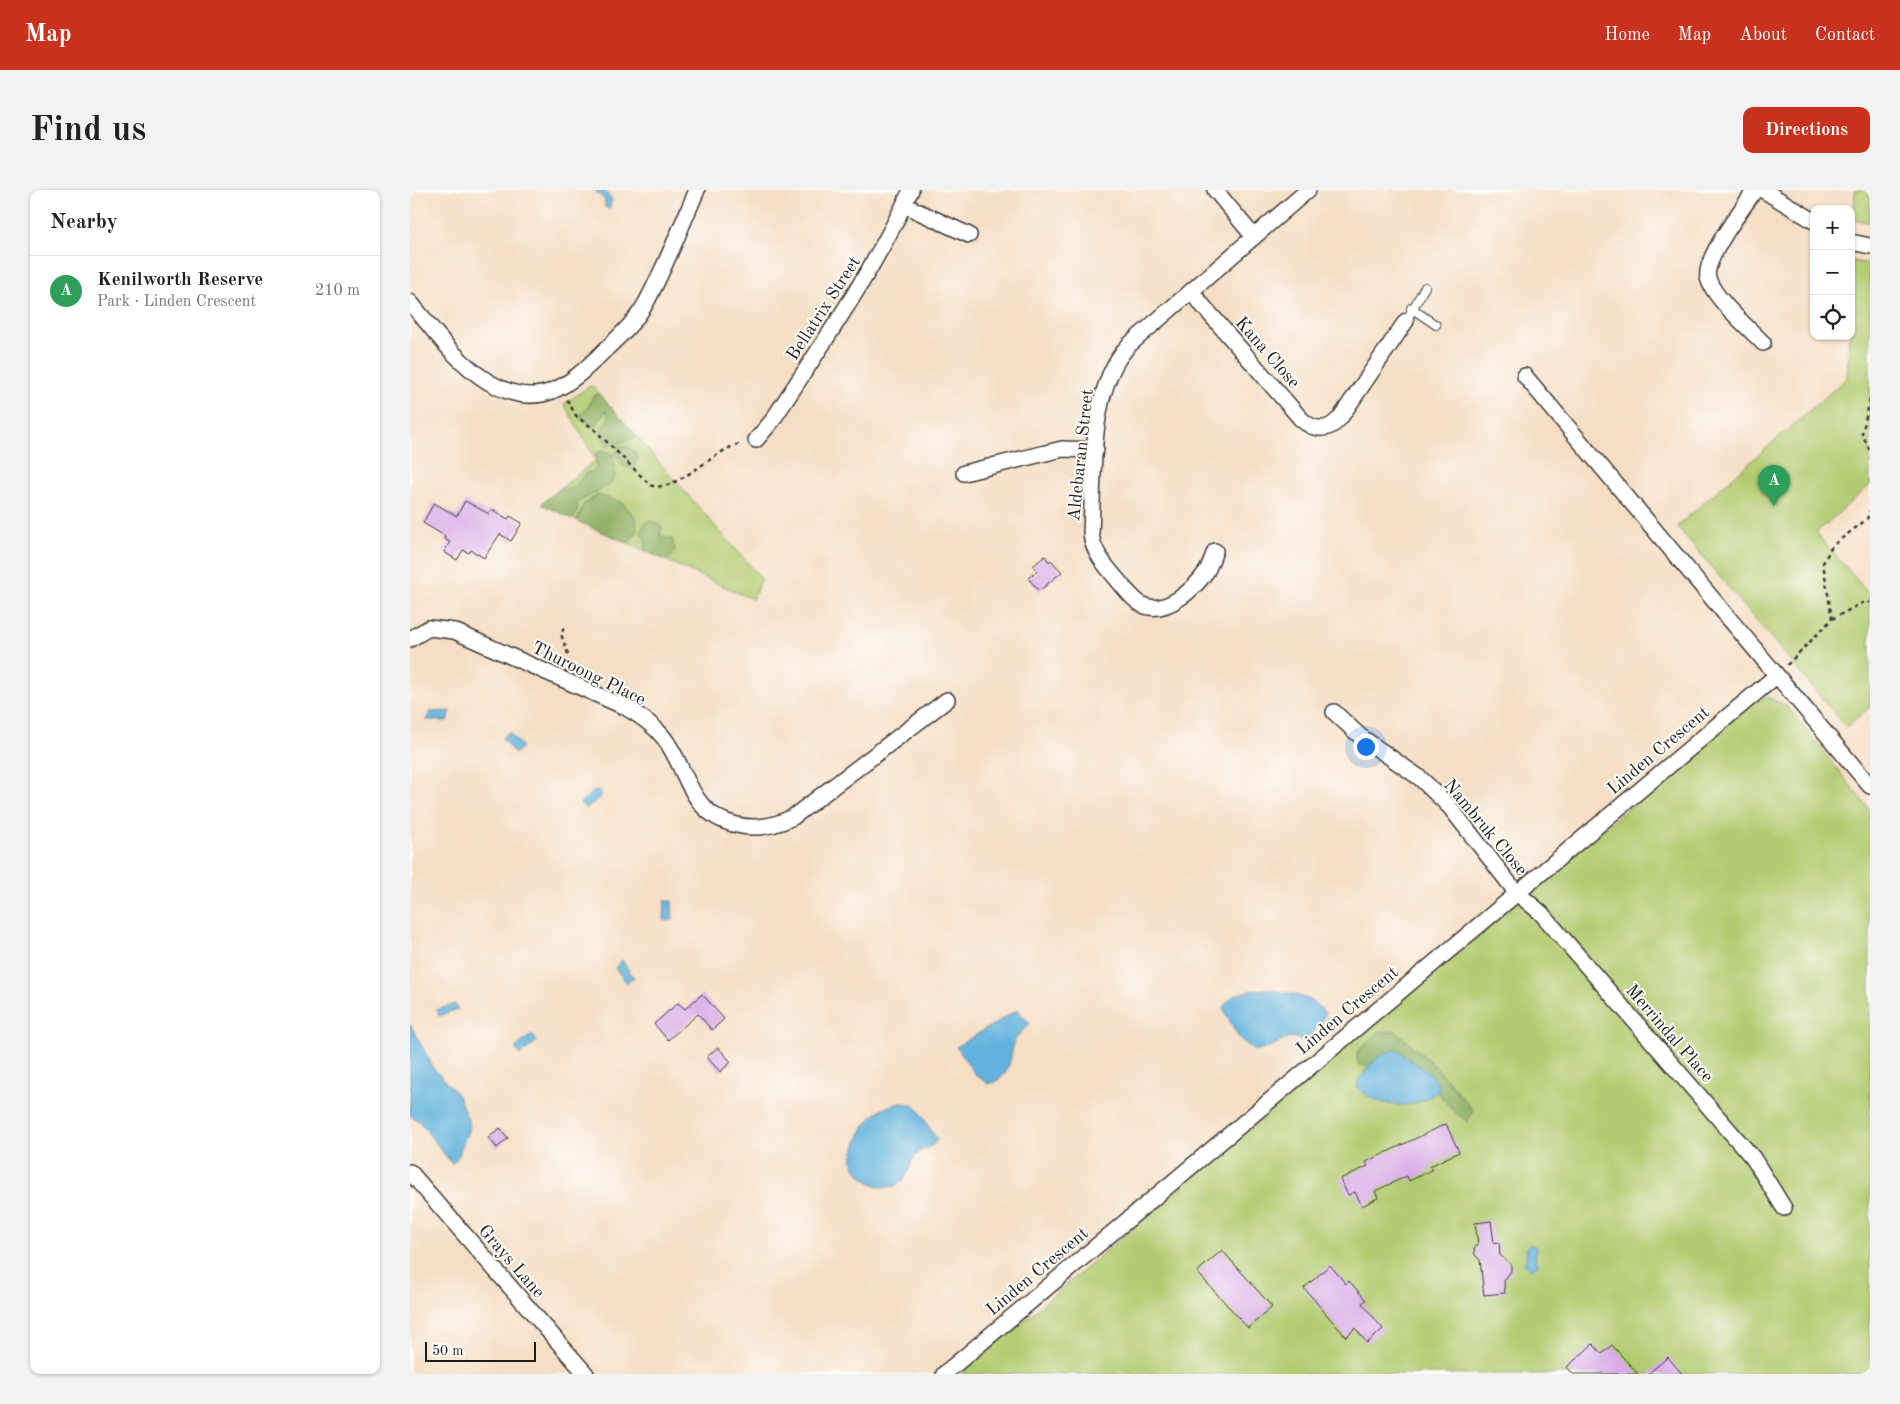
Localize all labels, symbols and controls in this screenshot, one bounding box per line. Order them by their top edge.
text: Map [25,23,72,47]
text: Home [1604,26,1650,44]
text: Map [1678,26,1711,44]
text: About [1739,26,1787,44]
text: Contact [1815,26,1875,44]
button: Directions [1743,107,1870,153]
text: Find us [30,113,146,148]
map controls [1810,205,1855,340]
button: + [1810,205,1855,250]
text: Nearby [50,212,118,233]
button: − [1810,250,1855,295]
street label: Bellatrix Street [784,253,864,364]
text: Kenilworth Reserve [97,271,263,290]
text: A [60,283,72,299]
text: 210 m [315,283,360,299]
text: Park · Linden Crescent [97,294,256,310]
button: locate [1810,295,1855,340]
street label: Kana Close [1232,314,1303,392]
street label: Aldebaran Street [1065,388,1097,522]
pin: A [1758,465,1790,506]
street label: Thuroong Place [529,639,648,709]
street label: Linden Crescent [1604,703,1713,798]
your location [1353,734,1379,760]
street label: Nambruk Close [1440,776,1531,879]
street label: Linden Crescent [1293,963,1402,1058]
street label: Merrindal Place [1622,981,1716,1086]
street label: Grays Lane [475,1222,548,1302]
street label: Linden Crescent [983,1224,1092,1319]
scale bar [425,1339,536,1362]
text: 50 m [432,1344,463,1358]

